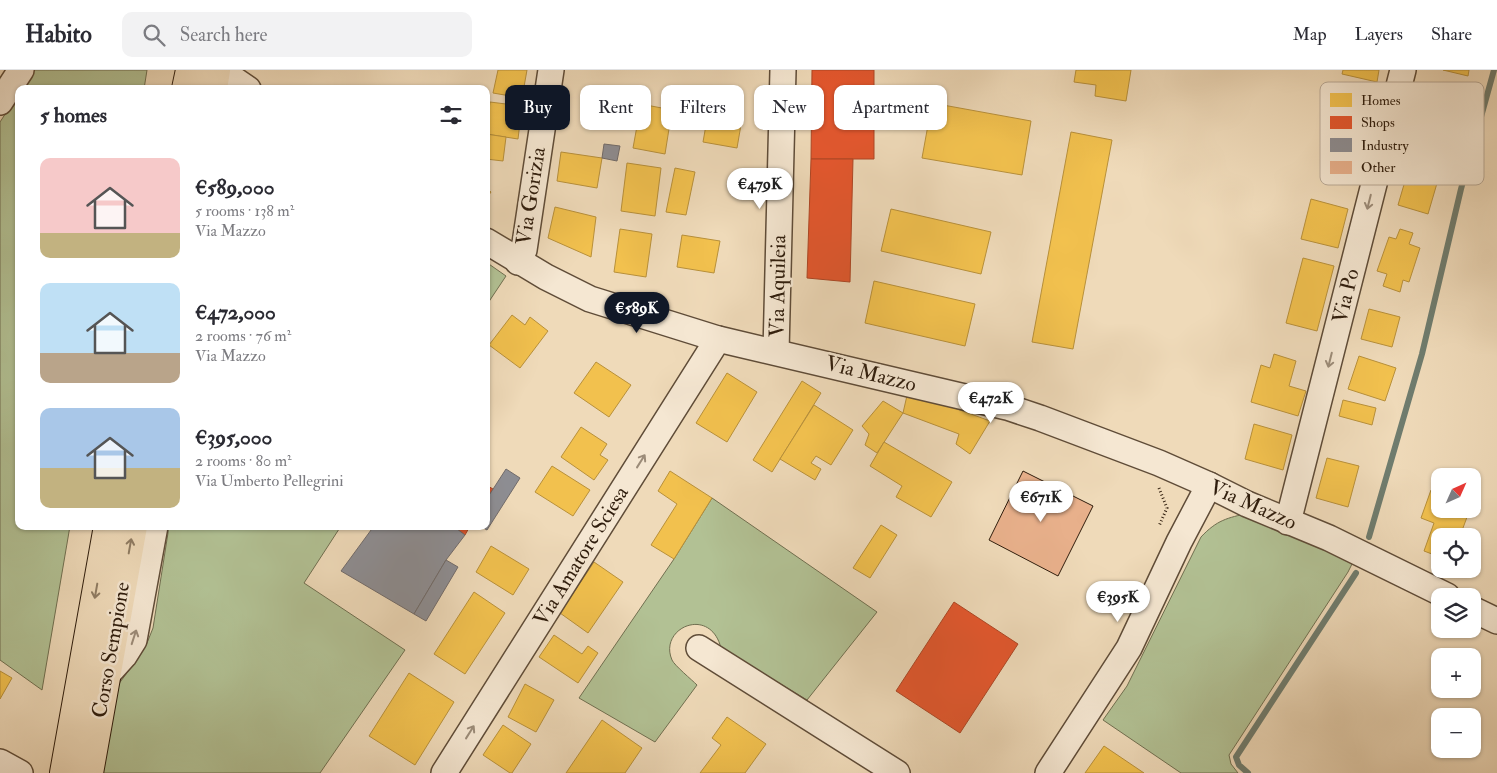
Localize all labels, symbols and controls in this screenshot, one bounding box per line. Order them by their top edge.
search box [122,12,472,57]
text: Habito [25,19,92,50]
icon: search [140,21,168,49]
text: Search here [180,23,268,47]
text: Map [1293,23,1327,46]
text: Layers [1355,23,1403,46]
text: Share [1431,23,1472,46]
legend [1320,82,1484,185]
chip: Buy [505,85,570,130]
chip: Rent [580,85,651,130]
chip: Filters [661,85,744,130]
chip: New [754,85,824,130]
chip: Apartment [834,85,947,130]
text: Homes [1361,92,1401,109]
icon: filters [437,101,465,129]
text: 5 homes [40,102,107,129]
text: Shops [1361,114,1395,132]
text: Industry [1361,137,1410,155]
street label: Via Gorizia [510,145,552,247]
text: Other [1361,159,1396,176]
pin: €479K [725,168,795,210]
text: €589,000 [195,174,274,201]
text: €479K [738,174,782,194]
icon: home [80,178,140,238]
one-way arrow [1364,194,1373,210]
text: 5 rooms · 138 m² [195,201,294,221]
text: Via Mazzo [195,221,266,241]
street label: Via Aquileia [764,234,792,337]
street label: Via Po [1326,266,1366,326]
pin: €589K [602,292,672,334]
text: €589K [615,298,659,318]
text: €472,000 [195,299,276,326]
icon: home [80,303,140,363]
text: 2 rooms · 76 m² [195,326,291,346]
text: Via Mazzo [195,346,266,366]
street label: Via Mazzo [823,350,919,398]
one-way arrow [1324,351,1334,367]
pin: €472K [956,382,1026,424]
text: €472K [969,388,1013,408]
text: €395,000 [195,424,272,451]
icon: home [80,428,140,488]
text: 2 rooms · 80 m² [195,451,292,471]
one-way arrow [636,455,646,469]
north arrow [1431,468,1481,518]
map controls [1431,468,1481,758]
text: Via Umberto Pellegrini [195,471,344,491]
street label: Via Mazzo [1205,474,1301,536]
pin: €671K [1006,480,1076,523]
street label: Via Amatore Sciesa [527,481,635,631]
text: €671K [1020,487,1062,507]
button: locate [1431,528,1481,578]
one-way arrow [125,539,135,555]
street label: Corso Sempione [86,580,136,720]
pin: €395K [1083,580,1153,623]
one-way arrow [90,583,100,599]
text: €395K [1097,587,1139,607]
button: layers [1431,588,1481,638]
one-way arrow [130,629,140,645]
button: + [1431,648,1481,698]
button: − [1431,708,1481,758]
one-way arrow [465,725,475,739]

